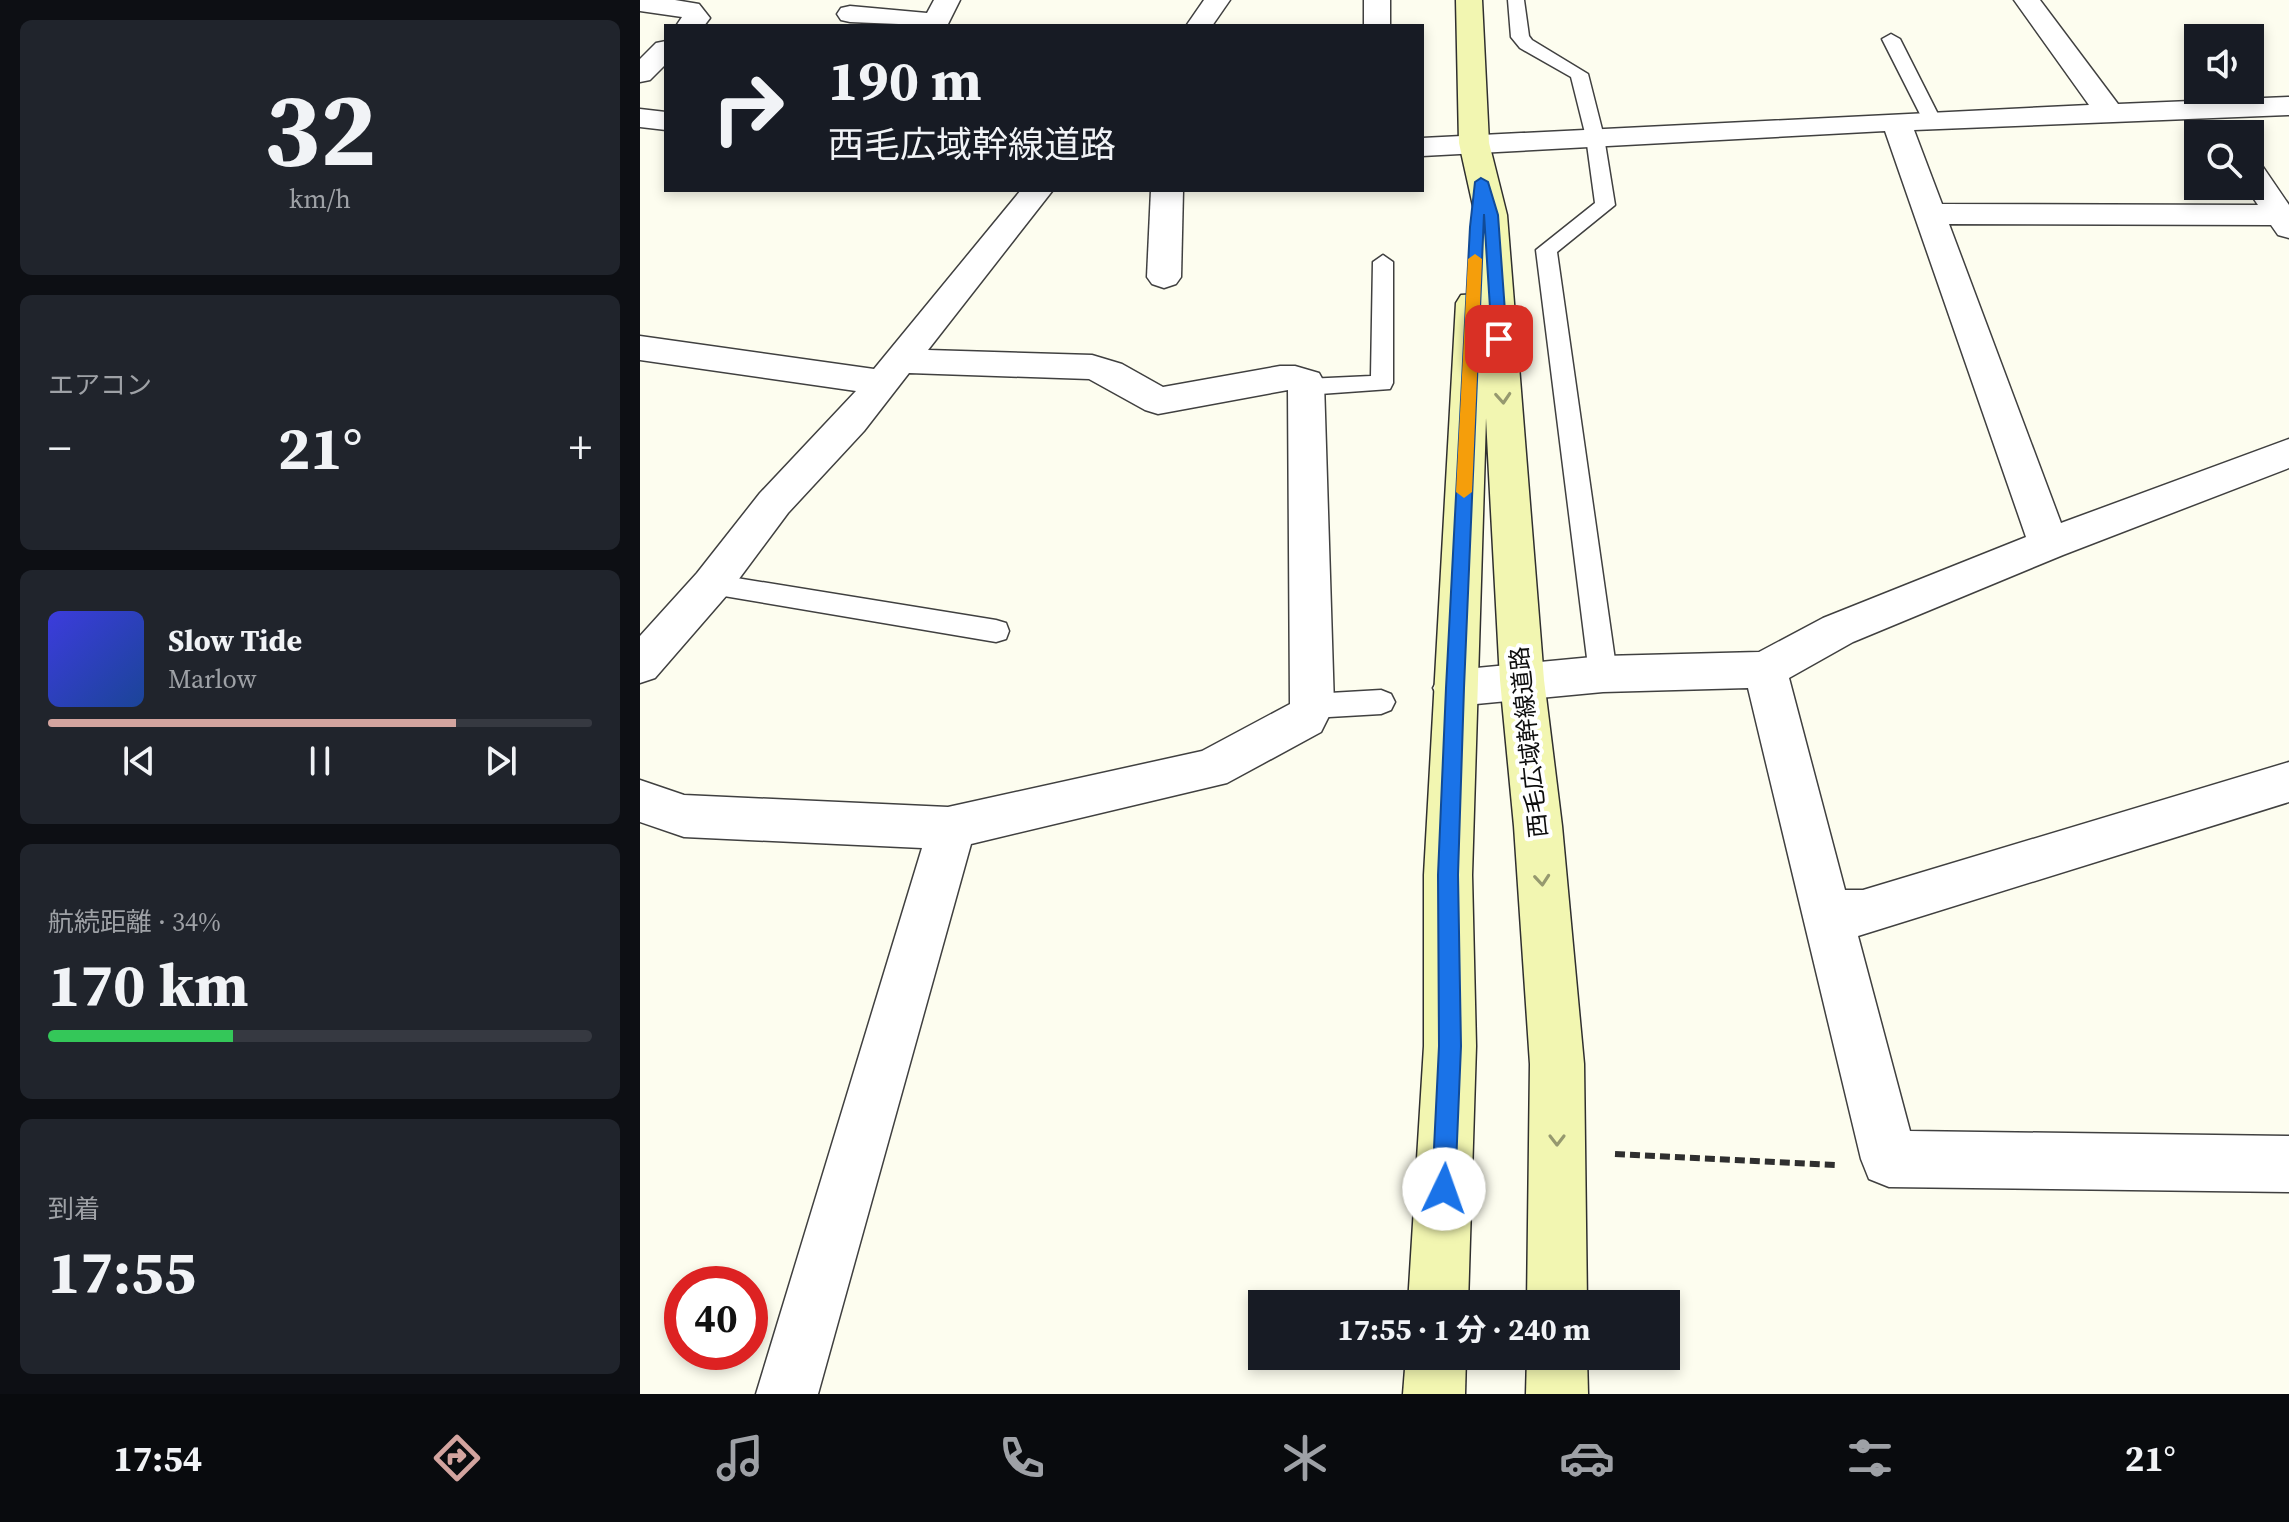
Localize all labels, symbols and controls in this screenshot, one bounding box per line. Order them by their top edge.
map controls [2184,24,2264,200]
button: sound [2184,24,2264,104]
text: 190 m [828,42,982,119]
icon: right [696,56,800,160]
text: 32 [264,57,376,200]
text: 西毛広域幹線道路 [828,120,1116,169]
button: search [2184,120,2264,200]
text: km/h [289,181,351,217]
pin [1465,305,1533,373]
icon: arrive [1477,317,1521,361]
text: エアコン [48,367,152,403]
one-way arrow [1494,392,1511,405]
text: 21° [278,407,362,489]
text: − [48,417,71,478]
text: + [569,417,592,478]
text: Slow Tide [168,620,302,661]
street label: 西毛広域幹線道路 [1502,645,1555,839]
text: Marlow [168,661,257,697]
icon: previous [117,739,161,783]
icon: pause [298,739,342,783]
icon: next [479,739,523,783]
one-way arrow [1533,874,1550,887]
text: 航続距離 · 34% [48,904,221,940]
text: 170 km [48,944,249,1026]
one-way arrow [1548,1134,1566,1147]
position arrow [1402,1147,1486,1231]
text: 到着 [48,1191,100,1227]
text: 17:55 [48,1231,196,1313]
speed limit sign: 40 [664,1266,768,1370]
text: 17:55 · 1 分 · 240 m [1338,1309,1590,1350]
icon: directions [429,1430,485,1486]
icon: music [712,1430,768,1486]
icon: phone [994,1430,1050,1486]
icon: climate [1277,1430,1333,1486]
icon: car [1559,1430,1615,1486]
icon: filters [1842,1430,1898,1486]
text: 17:54 [113,1434,202,1483]
text: 21° [2125,1434,2176,1483]

